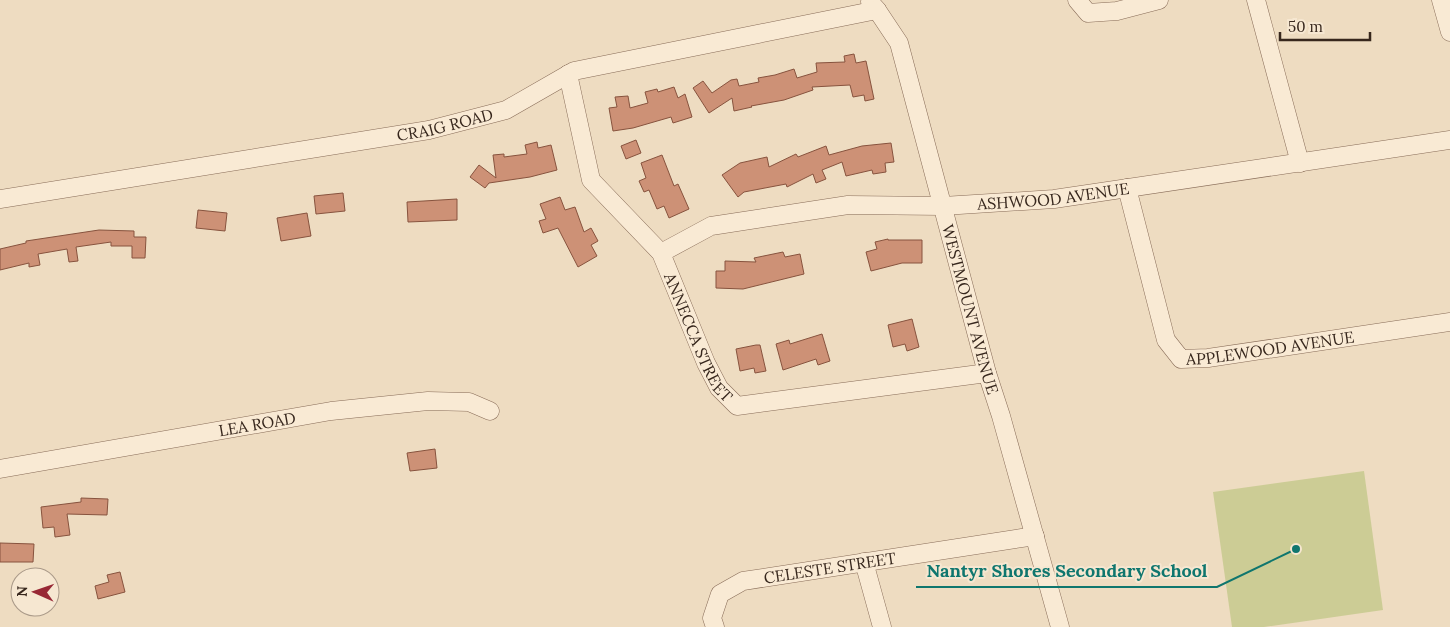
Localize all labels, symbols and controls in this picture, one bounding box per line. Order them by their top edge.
scale bar [1280,10,1370,42]
text: 50 m [1288,17,1323,36]
street label: CRAIG ROAD [395,104,495,145]
street label: ASHWOOD AVENUE [976,178,1130,214]
street label: WESTMOUNT AVENUE [938,222,1003,397]
street label: ANNECCA STREET [660,269,737,406]
street label: APPLEWOOD AVENUE [1185,326,1356,369]
street label: LEA ROAD [217,407,297,441]
street label: CELESTE STREET [762,548,897,588]
callout: Nantyr Shores Secondary School [916,554,1217,587]
text: Nantyr Shores Secondary School [927,559,1208,582]
north arrow [10,567,60,617]
text: N [13,586,31,597]

